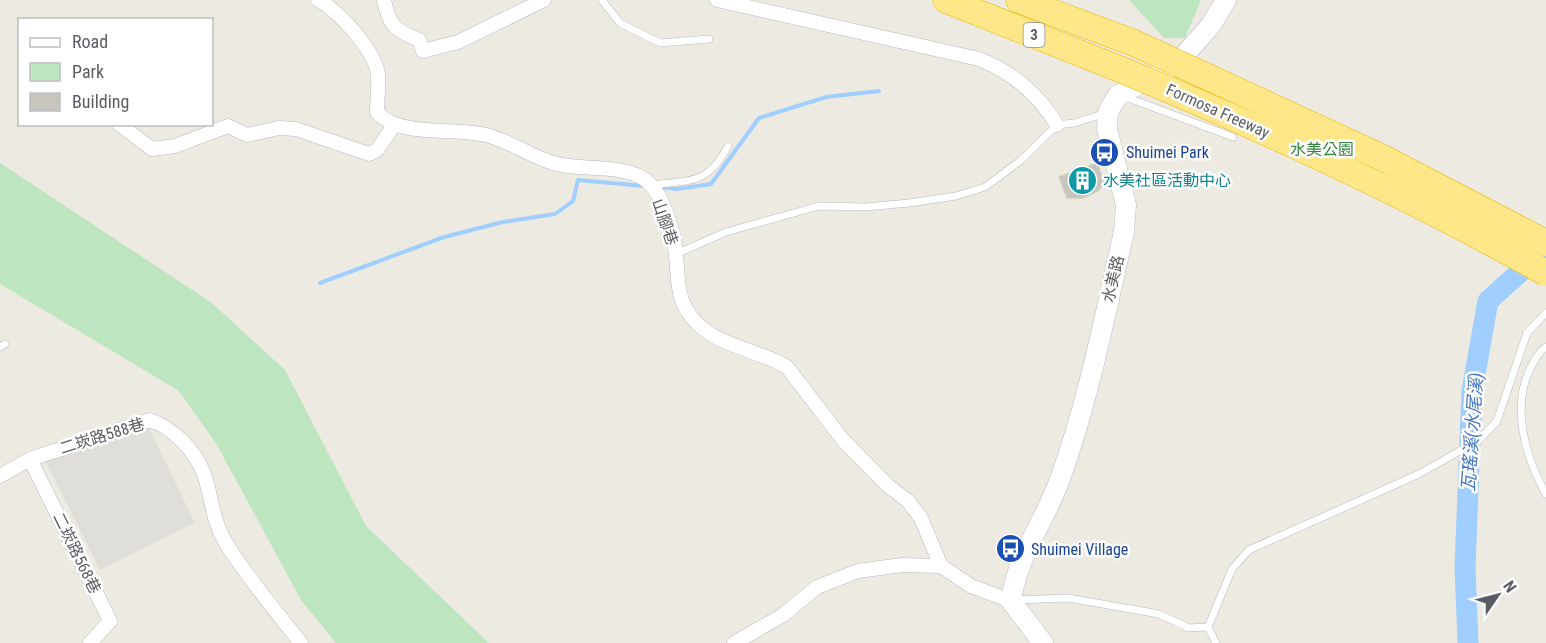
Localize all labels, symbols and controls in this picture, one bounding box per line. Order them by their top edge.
legend [18,18,213,126]
road number: 3 [1024,23,1044,47]
text: Road [72,31,108,52]
text: Park [72,61,104,82]
street label: Formosa Freeway [1163,80,1273,142]
text: Building [72,91,129,112]
bus stop icon: Shuimei Park [1089,136,1121,168]
park label: 水美公園 [1290,140,1354,159]
place label: Shuimei Park [1126,143,1210,162]
building icon: 水美社區活動中心 [1066,164,1098,196]
place label: 水美社區活動中心 [1103,171,1231,190]
street label: 山腳巷 [648,196,682,248]
street label: 水美路 [1098,253,1128,305]
water label: 瓦瑤溪(水尾溪) [1457,372,1488,492]
street label: 二崁路588巷 [57,414,147,458]
street label: 二崁路568巷 [49,509,105,597]
bus stop icon: Shuimei Village [994,533,1026,565]
place label: Shuimei Village [1031,540,1128,559]
north arrow [1468,565,1528,625]
text: N [1499,577,1520,596]

